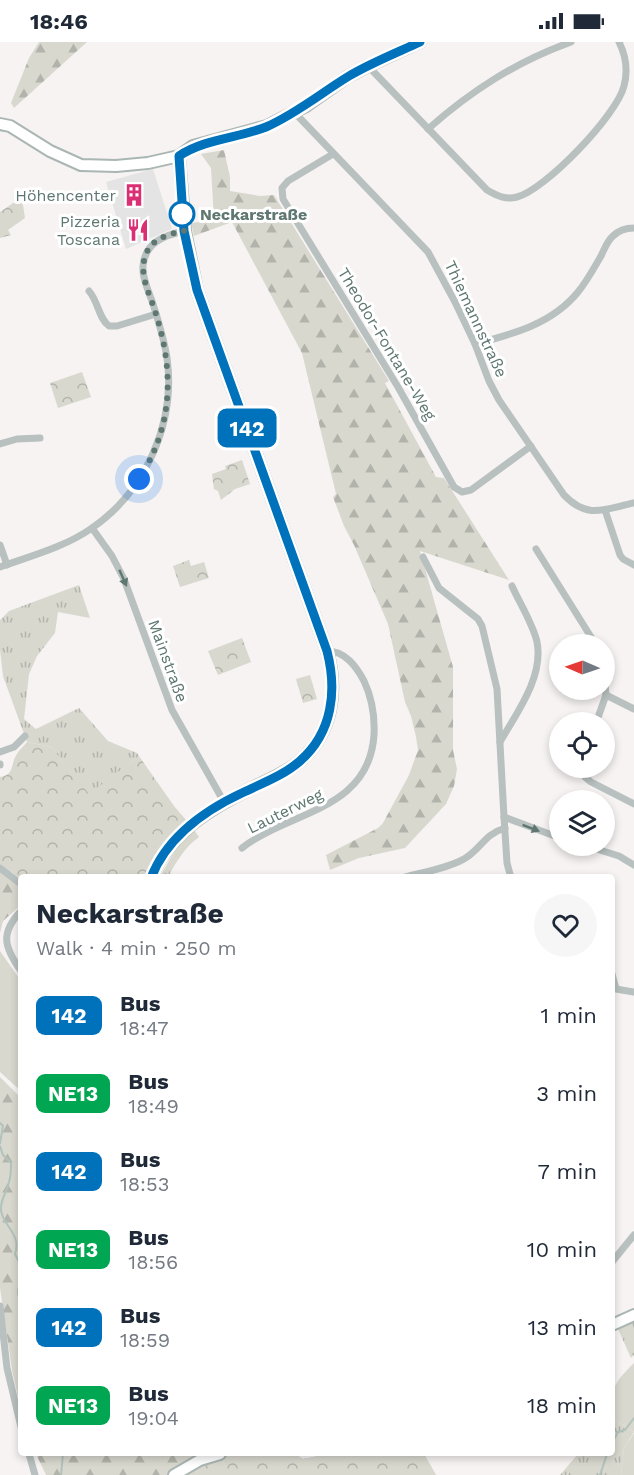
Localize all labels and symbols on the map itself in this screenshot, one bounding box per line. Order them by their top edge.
building icon: Höhencenter [121,182,147,208]
place label: Höhencenter [15,186,116,205]
marker: Neckarstraße [169,201,195,227]
place label: Neckarstraße [200,205,307,224]
place label: Pizzeria Toscana [57,212,120,249]
restaurant icon: Pizzeria Toscana [125,217,151,243]
street label: Thiemannstraße [441,258,511,380]
street label: Theodor-Fontane-Weg [334,264,440,424]
line badge: 142 [212,408,282,448]
your location [124,464,154,494]
one-way arrow [118,569,128,587]
street label: Mainstraße [144,617,192,705]
north arrow [549,634,615,700]
street label: Lauterweg [244,784,326,837]
one-way arrow [523,823,541,833]

